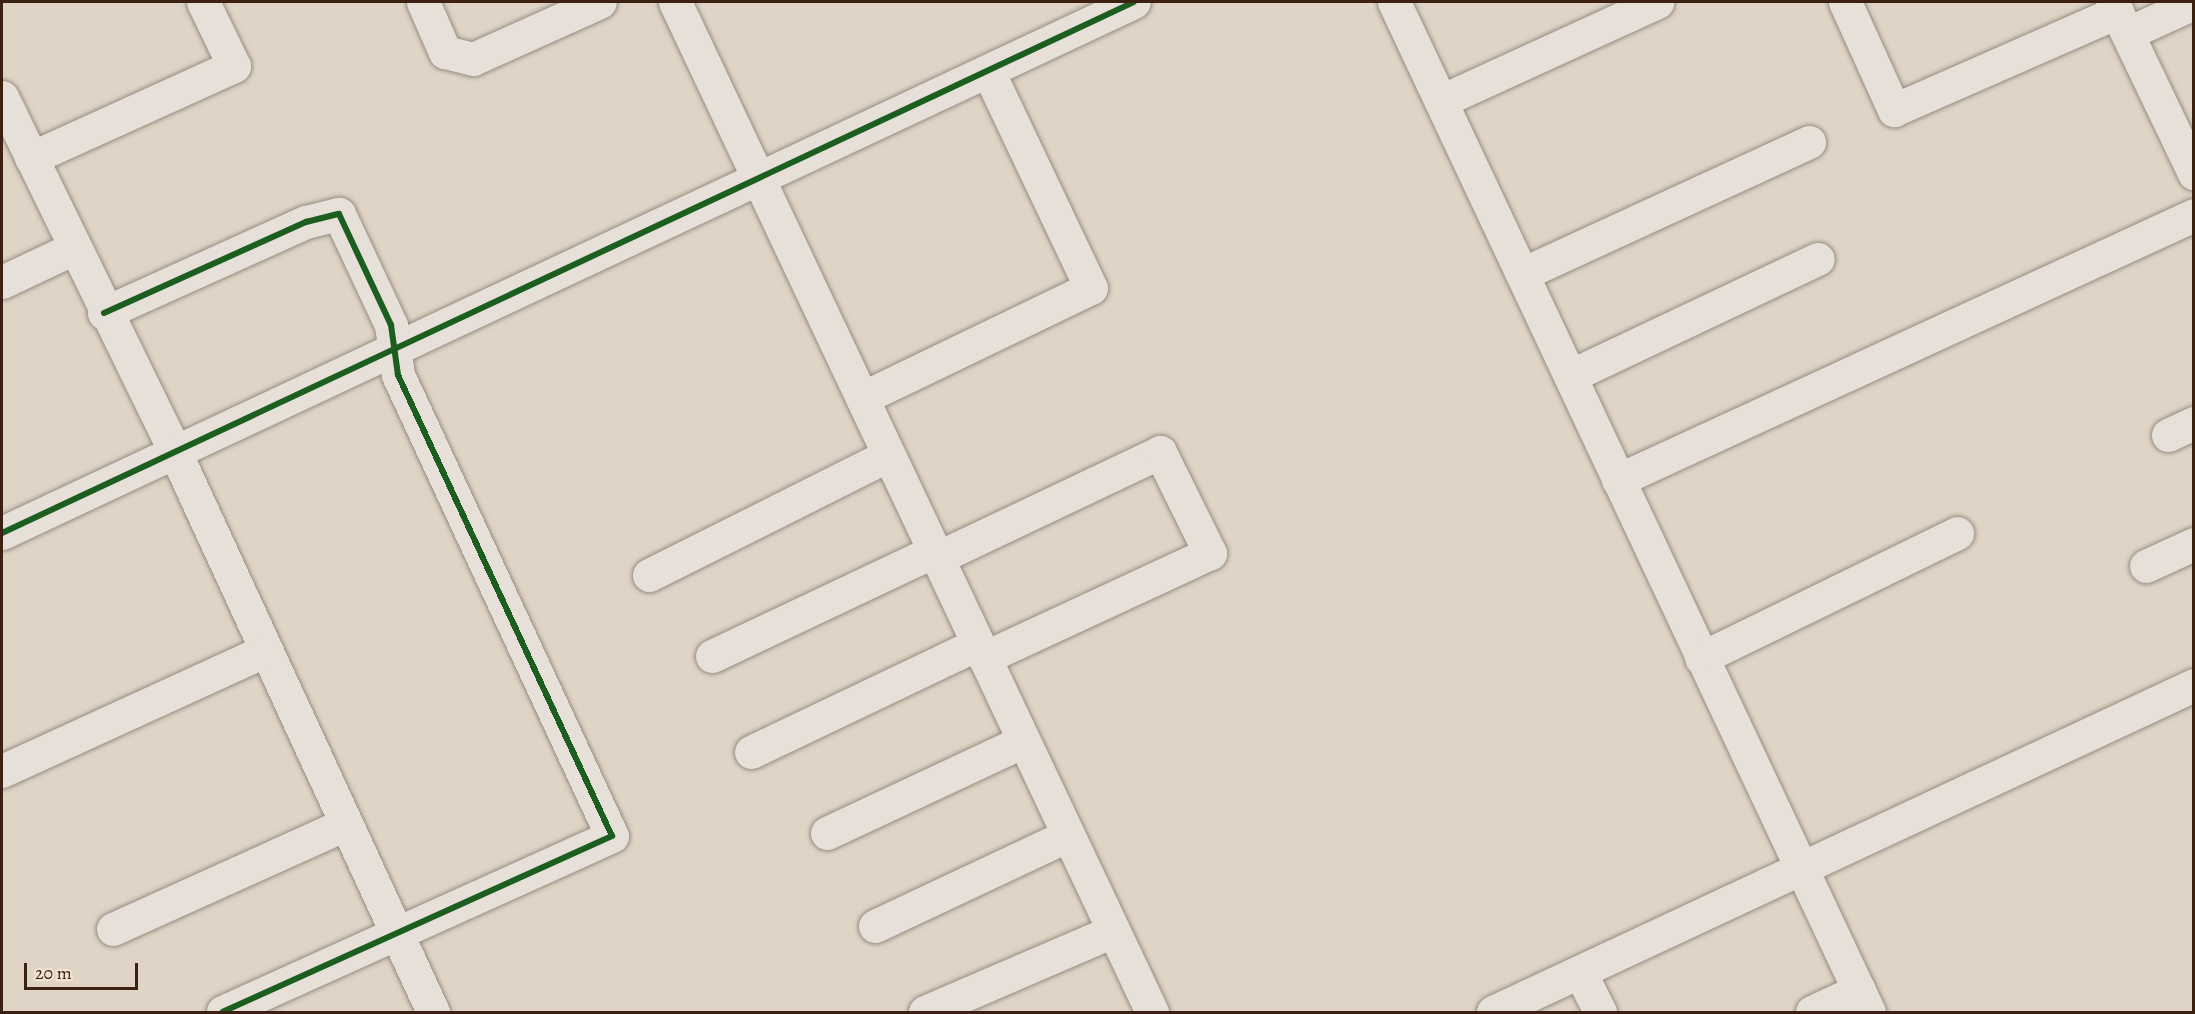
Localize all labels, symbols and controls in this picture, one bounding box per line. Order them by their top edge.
scale bar [27,951,141,989]
text: 20 m [35,961,72,985]

